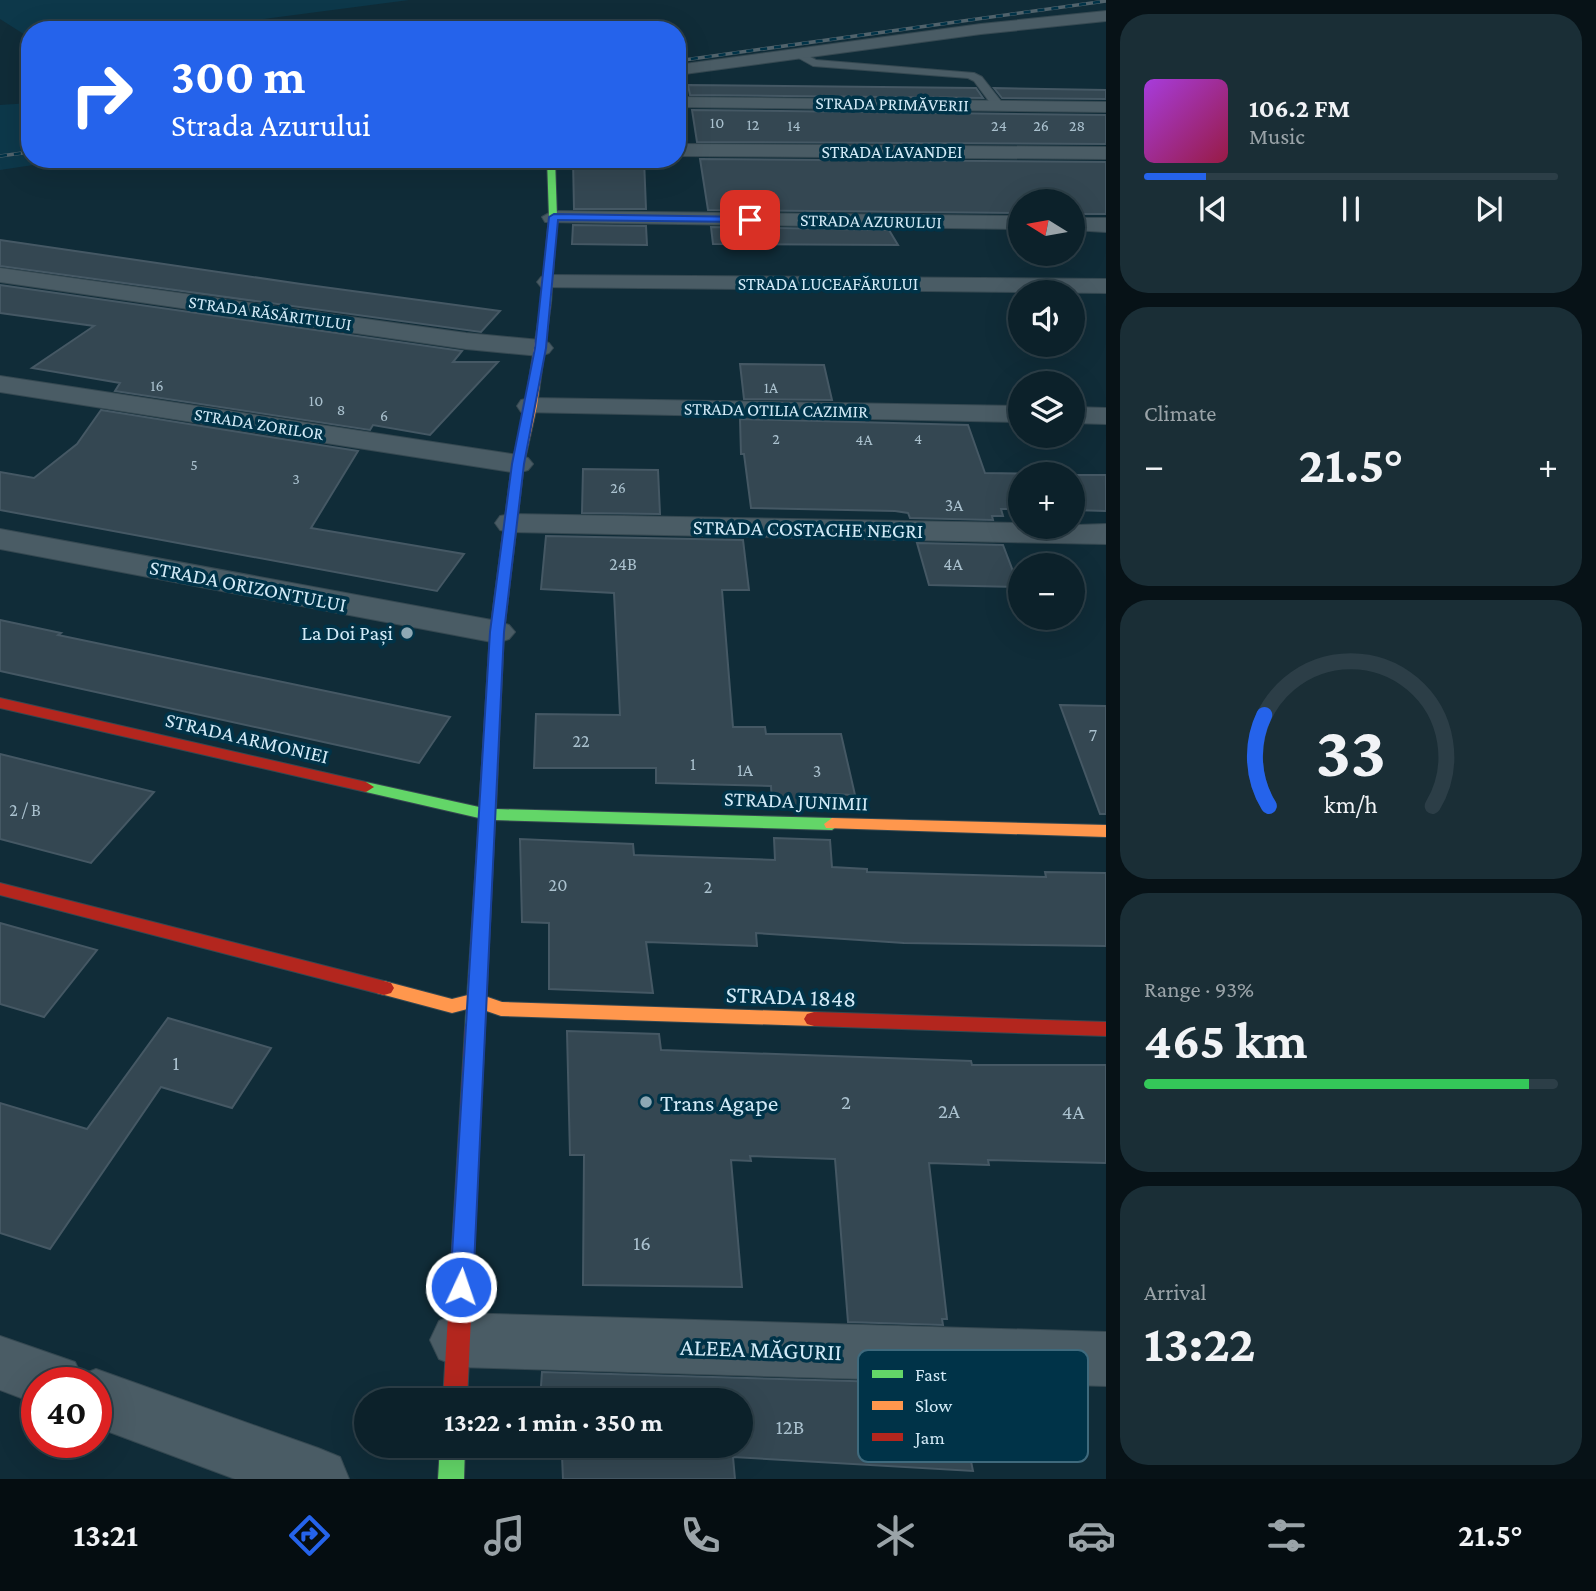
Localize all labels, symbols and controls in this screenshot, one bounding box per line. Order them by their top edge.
icon: right [56,49,147,140]
text: 300 m [171,49,305,104]
street label: STRADA PRIMĂVERII [815,93,969,115]
text: 106.2 FM [1249,94,1350,123]
text: Strada Azurului [171,107,371,143]
house number: 10 [710,114,724,131]
house number: 12 [747,116,760,133]
house number: 14 [787,117,801,134]
house number: 24 [991,117,1007,134]
house number: 26 [1033,117,1049,134]
house number: 28 [1069,117,1085,134]
text: Music [1249,123,1305,149]
street label: STRADA LAVANDEI [821,142,963,162]
north arrow [1008,189,1085,266]
map controls [1008,189,1085,630]
pin [720,190,780,250]
icon: previous [1194,190,1232,228]
icon: pause [1332,190,1370,228]
icon: next [1470,190,1508,228]
icon: arrive [731,201,769,239]
street label: STRADA AZURULUI [800,210,942,232]
street label: STRADA LUCEAFǍRULUI [738,274,918,294]
button: sound [1008,280,1085,357]
street label: STRADA RĂSĂRITULUI [187,292,353,334]
button: layers [1008,371,1085,448]
house number: 16 [150,377,164,394]
house number: 1A [764,379,779,396]
house number: 10 [309,392,323,409]
street label: STRADA OTILIA CAZIMIR [684,398,869,422]
text: Climate [1144,400,1216,426]
house number: 8 [337,401,345,418]
street label: STRADA ZORILOR [193,404,326,444]
house number: 6 [380,407,388,424]
house number: 2 [772,430,780,447]
house number: 4 [914,430,922,447]
house number: 4A [855,431,874,448]
text: 21.5° [1299,435,1404,493]
text: − [1144,444,1164,486]
text: + [1538,444,1558,486]
house number: 5 [190,456,198,473]
button: + [1008,462,1085,539]
house number: 3 [292,470,300,487]
house number: 26 [610,479,626,496]
house number: 3A [945,495,964,515]
street label: STRADA COSTACHE NEGRI [693,515,923,543]
button: − [1008,553,1085,630]
house number: 24B [609,554,637,574]
house number: 4A [943,554,963,574]
street label: STRADA ORIZONTULUI [148,555,348,617]
place label: La Doi Pași [301,621,394,646]
marker: La Doi Pași [399,625,415,641]
street label: STRADA ARMONIEI [163,708,331,768]
text: 33 [1316,711,1386,792]
house number: 7 [1089,725,1097,745]
house number: 22 [572,731,590,751]
house number: 1 [690,754,696,774]
house number: 1A [737,760,754,780]
house number: 3 [813,761,821,781]
street label: STRADA JUNIMII [724,786,868,816]
text: km/h [1324,790,1378,817]
house number: 2 / B [9,800,41,820]
house number: 20 [549,875,567,895]
house number: 2 [704,877,712,897]
text: Range · 93% [1144,976,1254,1002]
street label: STRADA 1848 [725,980,857,1012]
text: 465 km [1144,1011,1307,1069]
house number: 1 [173,1051,180,1075]
place label: Trans Agape [660,1089,778,1116]
house number: 2 [841,1090,851,1114]
marker: Trans Agape [638,1094,654,1110]
house number: 2A [938,1099,960,1123]
house number: 4A [1062,1100,1084,1124]
house number: 16 [633,1231,651,1255]
position arrow [424,1250,498,1324]
text: Arrival [1144,1279,1207,1305]
text: 13:22 [1144,1314,1256,1372]
street label: ALEEA MĂGURII [680,1333,842,1365]
legend [858,1350,1088,1462]
text: Fast [915,1364,947,1385]
speed limit sign: 40 [21,1367,112,1458]
text: Slow [915,1395,952,1416]
text: 13:22 · 1 min · 350 m [444,1408,663,1437]
house number: 12B [776,1415,804,1439]
text: Jam [913,1427,945,1448]
icon: directions [285,1511,334,1560]
icon: music [480,1511,529,1560]
icon: phone [676,1511,725,1560]
icon: climate [871,1511,920,1560]
icon: car [1067,1511,1116,1560]
icon: filters [1262,1511,1311,1560]
text: 13:21 [73,1517,138,1553]
text: 21.5° [1458,1517,1523,1553]

